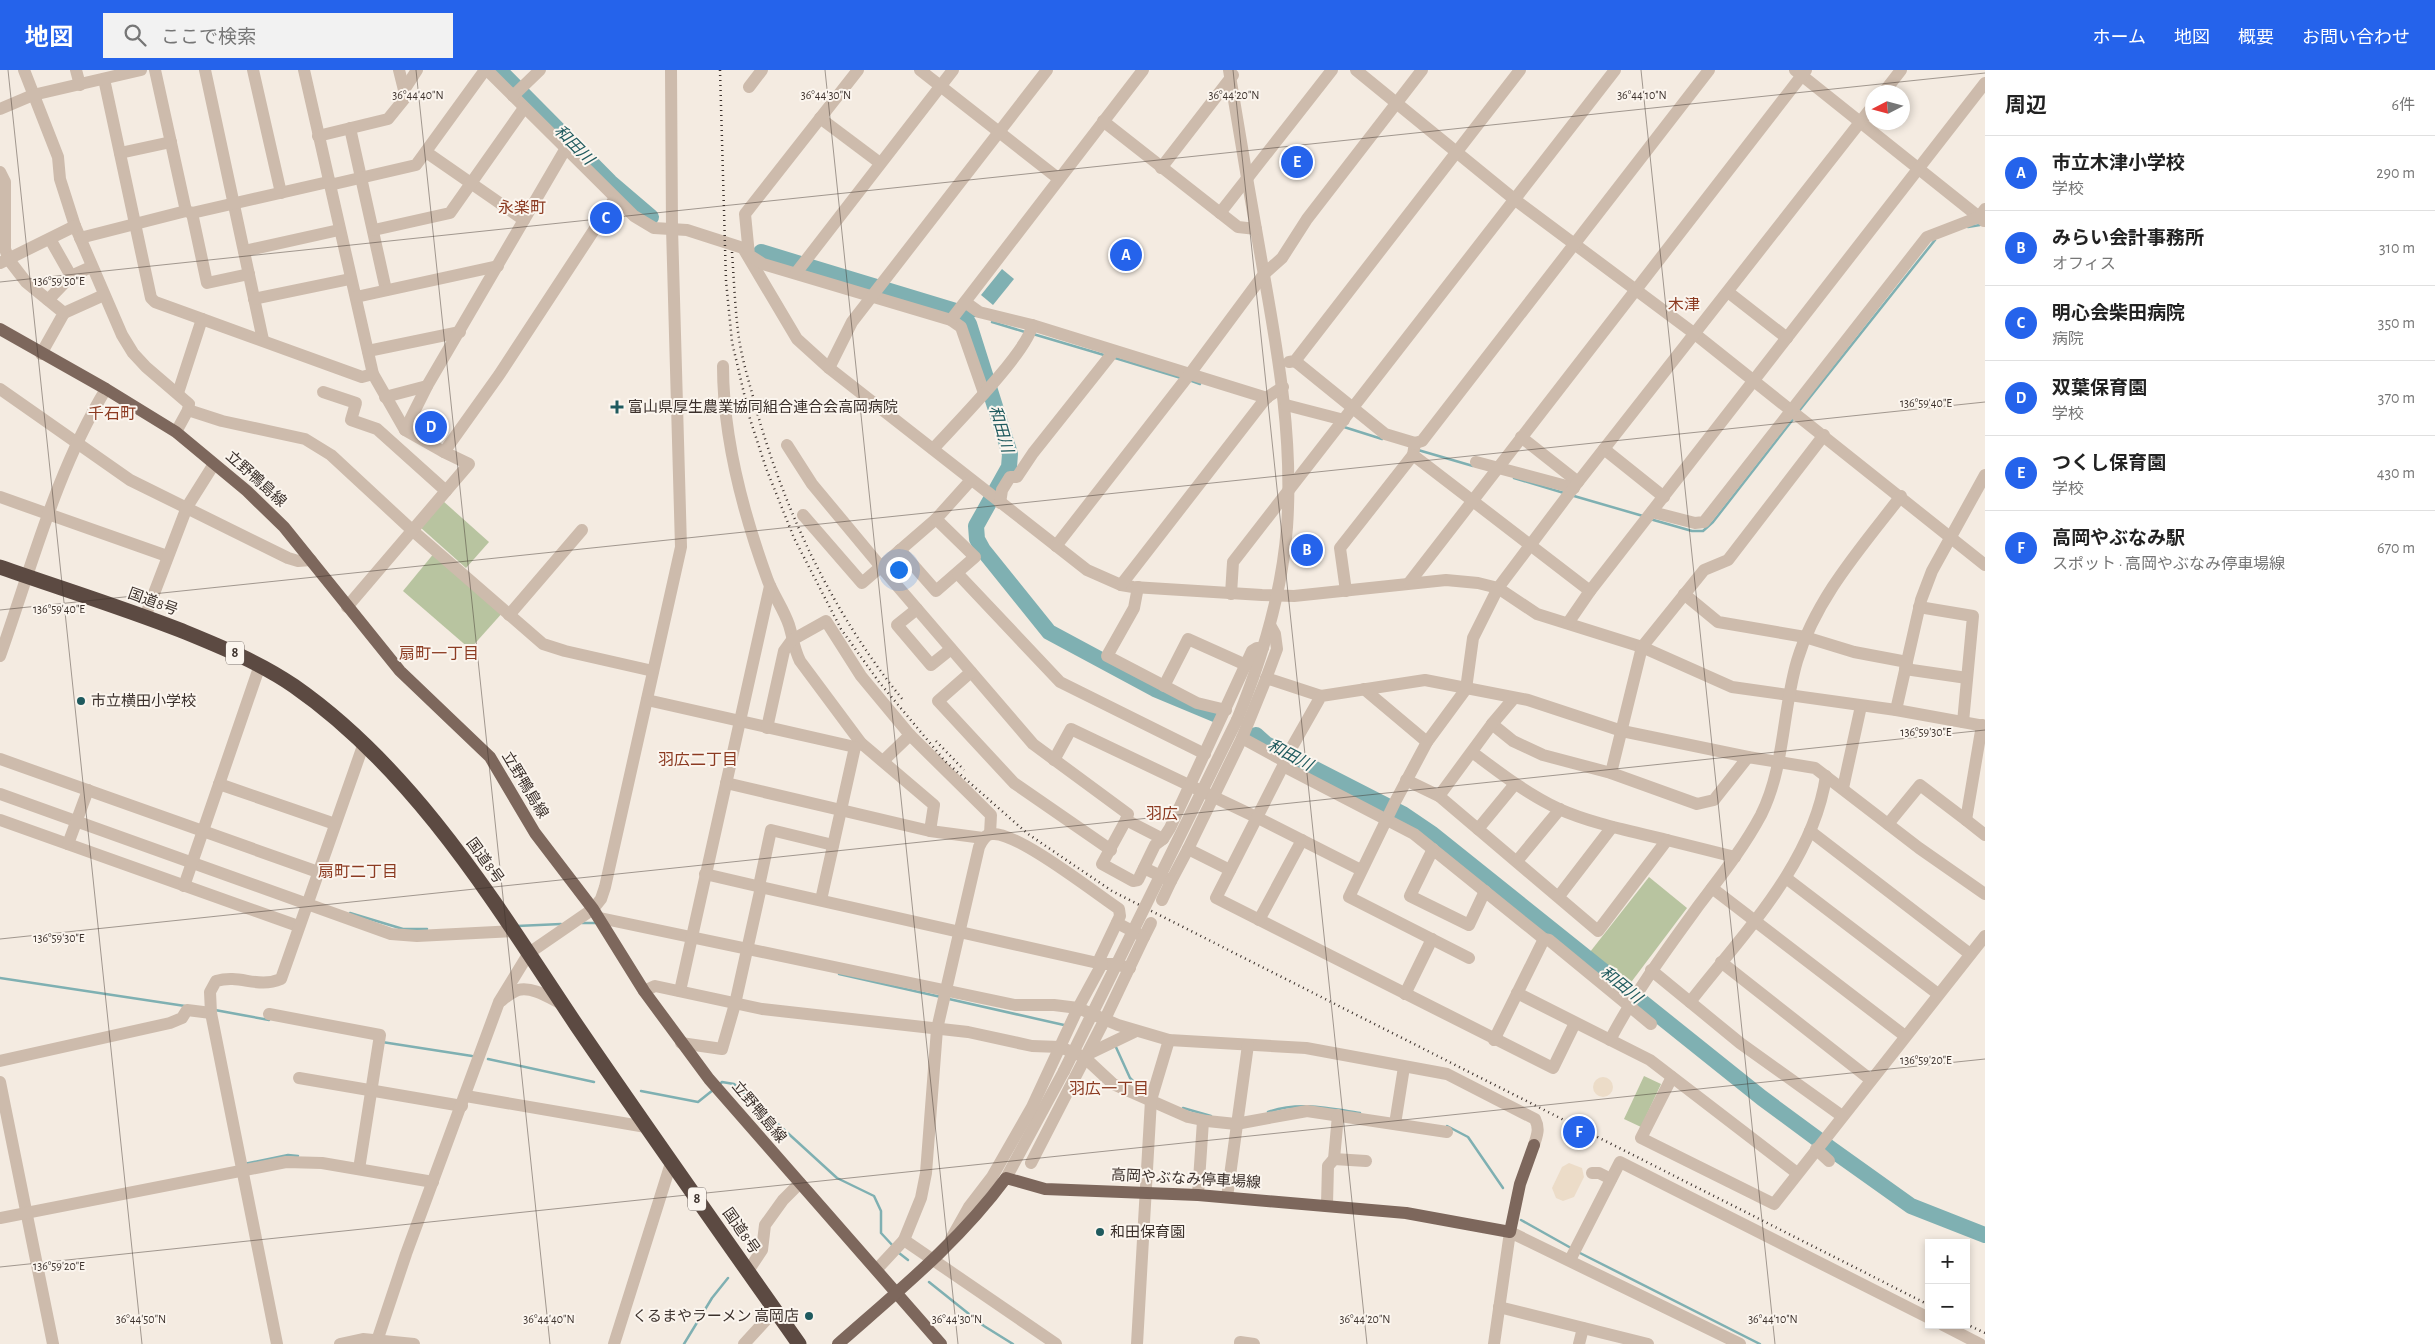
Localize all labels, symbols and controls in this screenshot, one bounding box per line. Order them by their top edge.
search box [103,13,453,58]
icon: search [121,21,149,49]
text: 地図 [25,26,73,50]
text: ここで検索 [161,28,256,47]
text: ホーム [2093,29,2146,47]
text: 地図 [2174,29,2210,47]
text: 概要 [2238,29,2274,47]
text: お問い合わせ [2302,29,2410,47]
north arrow [1865,85,1910,130]
text: 36°44'40"N [392,89,444,101]
text: 36°44'30"N [801,89,851,101]
text: 36°44'20"N [1209,89,1260,101]
text: 36°44'10"N [1617,89,1667,101]
text: 周辺 [2005,95,2047,116]
text: 6件 [2391,97,2415,113]
water label: 和田川 [551,122,599,169]
pin: E [1281,143,1313,181]
text: 市立木津小学校 [2052,154,2185,173]
text: A [2016,165,2026,181]
text: 290 m [2376,165,2415,181]
text: 学校 [2052,181,2084,197]
district label: 永楽町 [498,199,546,216]
pin: C [590,199,622,237]
text: みらい会計事務所 [2052,229,2204,248]
pin: A [1110,236,1142,274]
text: B [2016,240,2026,256]
text: 310 m [2379,240,2415,256]
text: オフィス [2052,256,2116,272]
text: 136°59'50"E [33,275,85,287]
district label: 木津 [1668,297,1700,313]
text: 明心会柴田病院 [2052,304,2185,323]
text: C [2017,315,2025,331]
text: 350 m [2378,315,2415,331]
text: 病院 [2052,331,2084,347]
text: 双葉保育園 [2052,379,2147,398]
text: D [2016,390,2026,406]
text: 370 m [2378,390,2415,406]
text: 136°59'40"E [1900,397,1952,409]
place label: 富山県厚生農業協同組合連合会高岡病院 [628,398,898,415]
marker: 富山県厚生農業協同組合連合会高岡病院 [610,400,624,414]
water label: 和田川 [987,403,1017,456]
district label: 千石町 [88,405,136,422]
text: 学校 [2052,406,2084,422]
pin: D [415,408,447,446]
street label: 立野鴨島線 [223,448,290,510]
text: つくし保育園 [2052,454,2166,473]
text: E [2017,465,2025,481]
text: 430 m [2377,465,2415,481]
text: 学校 [2052,481,2084,497]
text: 高岡やぶなみ駅 [2052,529,2185,548]
pin: B [1291,531,1323,569]
text: F [2017,540,2025,556]
text: 670 m [2377,540,2415,556]
text: スポット · 高岡やぶなみ停車場線 [2052,556,2285,572]
your location [886,557,912,583]
street label: 国道8号 [126,585,180,618]
text: 136°59'40"E [33,603,85,615]
road number: 8 [226,642,244,664]
district label: 扇町一丁目 [399,646,479,662]
place label: 市立横田小学校 [91,693,196,709]
marker: 市立横田小学校 [75,695,87,707]
text: 136°59'30"E [1900,726,1952,738]
water label: 和田川 [1265,736,1317,774]
street label: 立野鴨島線 [499,748,552,821]
district label: 羽広二丁目 [658,752,738,768]
district label: 羽広 [1146,806,1178,822]
street label: 国道8号 [464,835,507,886]
district label: 扇町二丁目 [318,864,398,880]
text: 136°59'30"E [33,932,85,944]
water label: 和田川 [1597,963,1647,1008]
text: 136°59'20"E [1900,1054,1952,1066]
street label: 立野鴨島線 [729,1078,790,1146]
district label: 羽広一丁目 [1069,1081,1149,1097]
pin: F [1563,1113,1595,1151]
street label: 高岡やぶなみ停車場線 [1111,1167,1261,1190]
road number: 8 [688,1188,706,1210]
street label: 国道8号 [720,1205,763,1257]
place label: 和田保育園 [1110,1224,1185,1240]
marker: 和田保育園 [1094,1226,1106,1238]
map controls [1925,1239,1970,1329]
button: + [1925,1239,1970,1284]
text: 136°59'20"E [33,1260,85,1272]
button: − [1925,1284,1970,1329]
place label: くるまやラーメン 高岡店 [632,1308,799,1324]
marker: くるまやラーメン 高岡店 [803,1310,815,1322]
text: 36°44'50"N [116,1313,166,1325]
text: 36°44'40"N [523,1313,575,1325]
text: 36°44'30"N [932,1313,982,1325]
text: 36°44'20"N [1340,1313,1391,1325]
text: 36°44'10"N [1748,1313,1798,1325]

